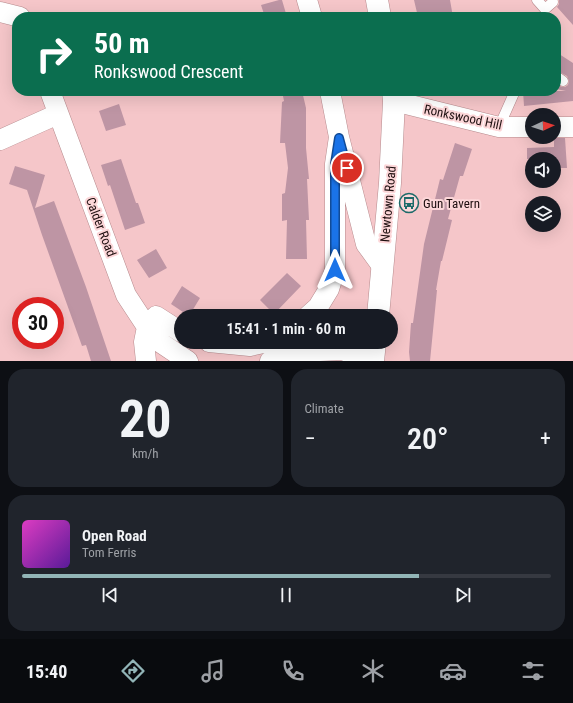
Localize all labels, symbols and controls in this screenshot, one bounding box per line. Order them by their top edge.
text: 50 m [94,27,150,60]
icon: right [28,28,80,80]
text: Ronkswood Crescent [94,61,243,82]
street label: Ronkswood Hill [423,101,503,133]
north arrow [525,108,561,144]
map controls [525,108,561,232]
pin [330,151,364,185]
button: sound [525,152,561,188]
icon: arrive [336,157,358,179]
street label: Newtown Road [377,165,399,243]
bus stop icon: Gun Tavern [398,192,420,214]
street label: Calder Road [83,195,119,259]
place label: Gun Tavern [423,196,480,211]
button: layers [525,196,561,232]
position arrow [314,249,356,291]
speed limit sign: 30 [12,297,64,349]
text: 15:41 · 1 min · 60 m [226,320,346,338]
text: 20 [119,389,172,450]
text: Climate [305,401,344,416]
text: 20° [407,421,449,456]
text: − [305,426,316,451]
text: + [540,426,551,451]
text: km/h [132,446,159,461]
text: Open Road [82,527,147,545]
text: Tom Ferris [82,545,136,560]
icon: previous [99,584,121,606]
icon: pause [275,584,297,606]
icon: next [452,584,474,606]
icon: directions [119,657,147,685]
icon: music [199,657,227,685]
icon: phone [279,657,307,685]
icon: climate [359,657,387,685]
icon: car [439,657,467,685]
icon: filters [519,657,547,685]
text: 15:40 [26,661,67,682]

